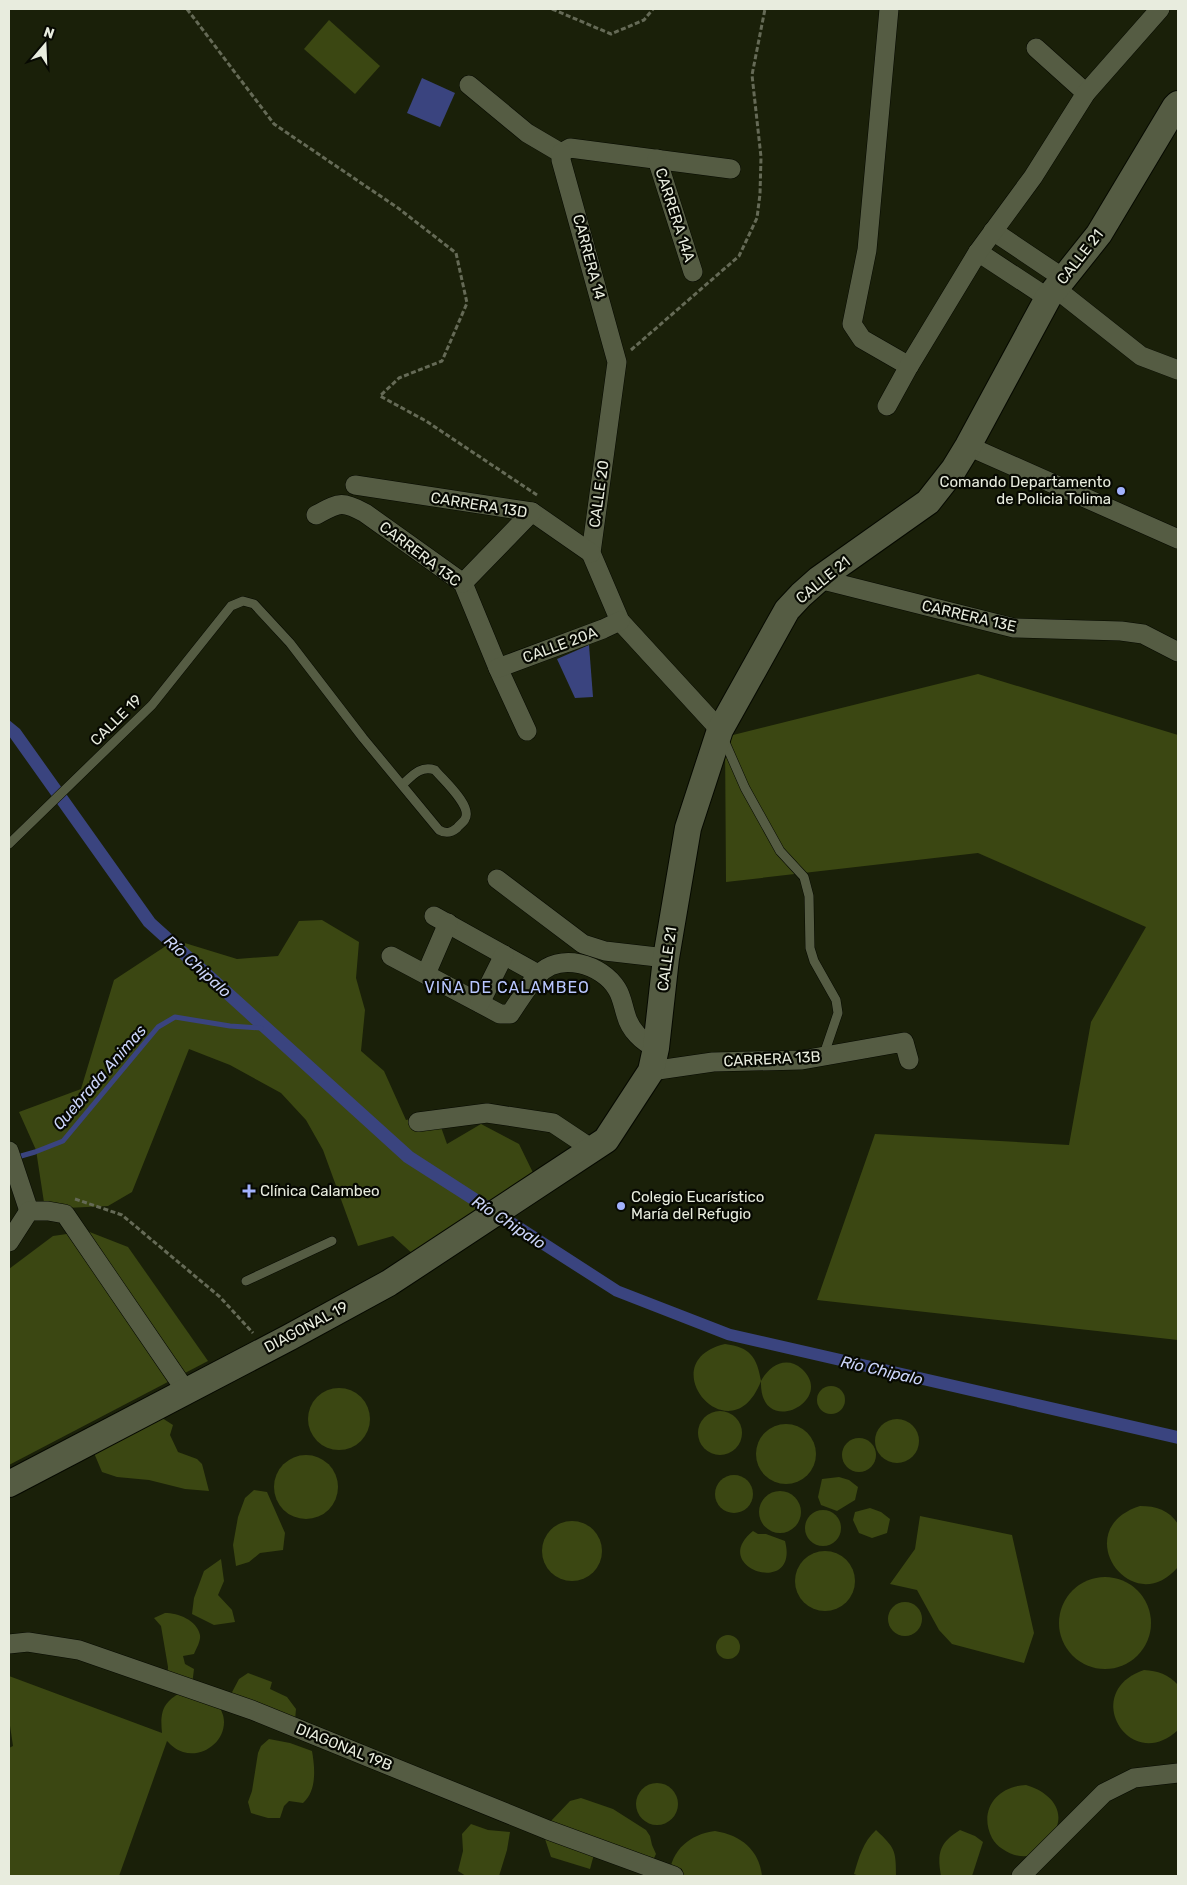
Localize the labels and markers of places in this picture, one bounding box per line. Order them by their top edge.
place label: Comando Departamento de Policia Tolima [939,473,1111,508]
marker: Comando Departamento de Policia Tolima [1115,485,1127,497]
place label: Clínica Calambeo [260,1182,380,1200]
marker: Clínica Calambeo [242,1184,256,1198]
place label: Colegio Eucarístico María del Refugio [631,1188,764,1223]
marker: Colegio Eucarístico María del Refugio [615,1200,627,1212]

